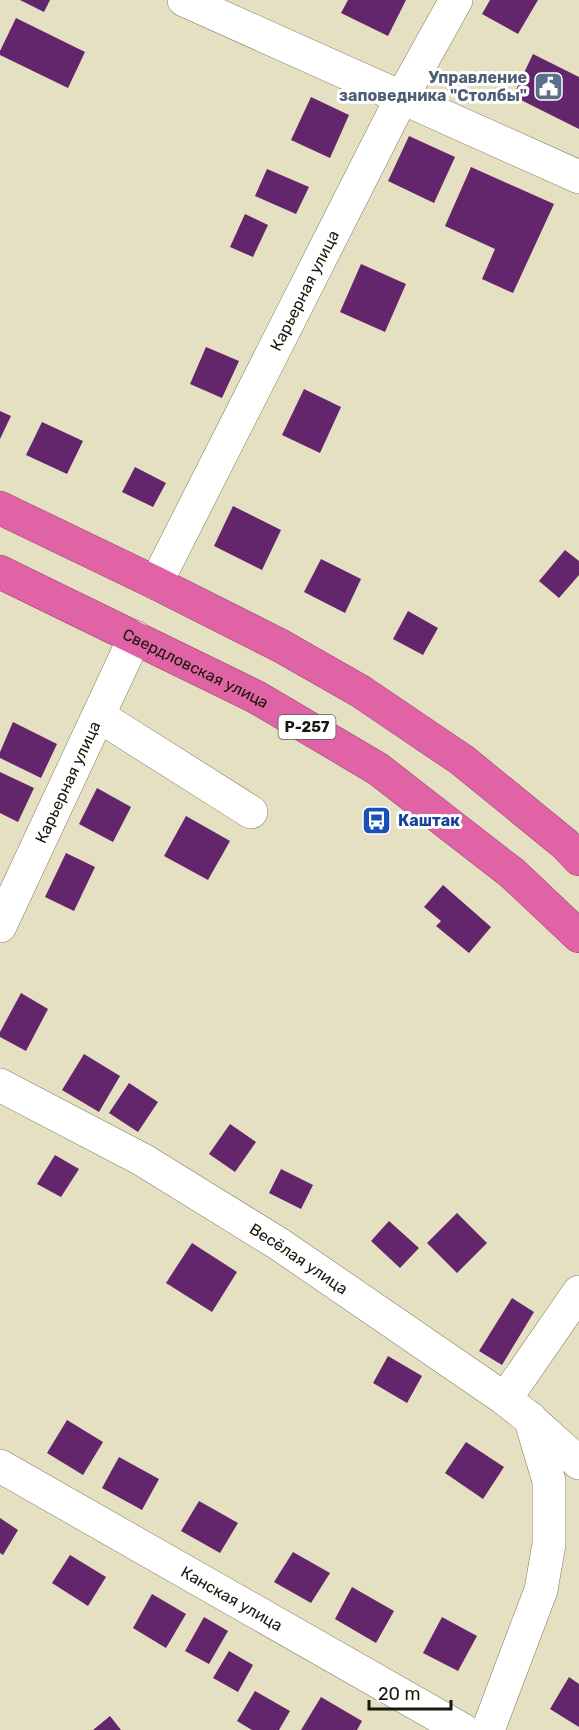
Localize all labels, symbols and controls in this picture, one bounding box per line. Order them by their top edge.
place label: Управление заповедника "Столбы" [339,68,527,105]
public building icon: Управление заповедника "Столбы" [532,70,564,102]
street label: Карьерная улица [266,227,343,354]
street label: Свердловская улица [120,624,272,712]
road number: Р-257 [278,715,336,739]
street label: Карьерная улица [31,718,104,846]
bus stop icon: Каштак [361,804,393,836]
place label: Каштак [398,811,460,830]
street label: Весёлая улица [246,1219,352,1299]
street label: Канская улица [178,1562,286,1635]
scale bar [369,1673,452,1711]
text: 20 m [378,1683,420,1705]

